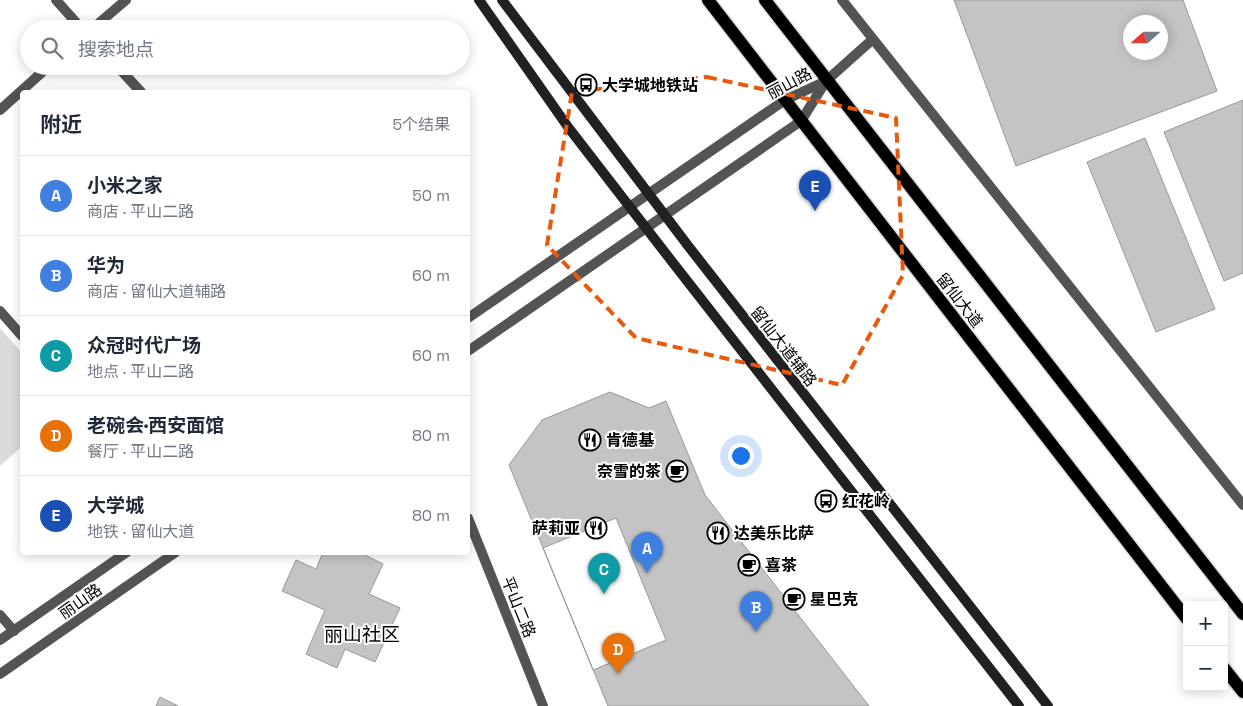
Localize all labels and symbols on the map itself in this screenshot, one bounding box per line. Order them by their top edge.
north arrow [1123,15,1168,60]
street label: 丽山路 [763,63,815,104]
bus stop icon: 大学城地铁站 [574,73,598,97]
place label: 大学城地铁站 [602,75,698,96]
pin: E [799,170,831,211]
street label: 留仙大道 [932,269,988,332]
street label: 留仙大道辅路 [746,302,821,391]
restaurant icon: 肯德基 [578,428,602,452]
place label: 肯德基 [606,430,655,451]
your location [728,443,754,469]
cafe icon: 奈雪的茶 [665,459,689,483]
place label: 奈雪的茶 [597,461,661,482]
bus stop icon: 红花岭 [814,489,838,513]
place label: 红花岭 [842,491,890,512]
restaurant icon: 萨莉亚 [584,516,608,540]
place label: 萨莉亚 [532,518,580,539]
restaurant icon: 达美乐比萨 [706,521,730,545]
place label: 达美乐比萨 [734,523,814,544]
pin: A [631,532,663,573]
pin: C [588,553,620,594]
cafe icon: 喜茶 [737,553,761,577]
place label: 喜茶 [765,555,797,576]
street label: 平山二路 [497,574,540,641]
street label: 丽山路 [55,579,106,624]
cafe icon: 星巴克 [782,587,806,611]
place label: 星巴克 [810,589,858,610]
pin: B [740,591,772,632]
district label: 丽山社区 [324,622,400,647]
pin: D [602,633,634,674]

